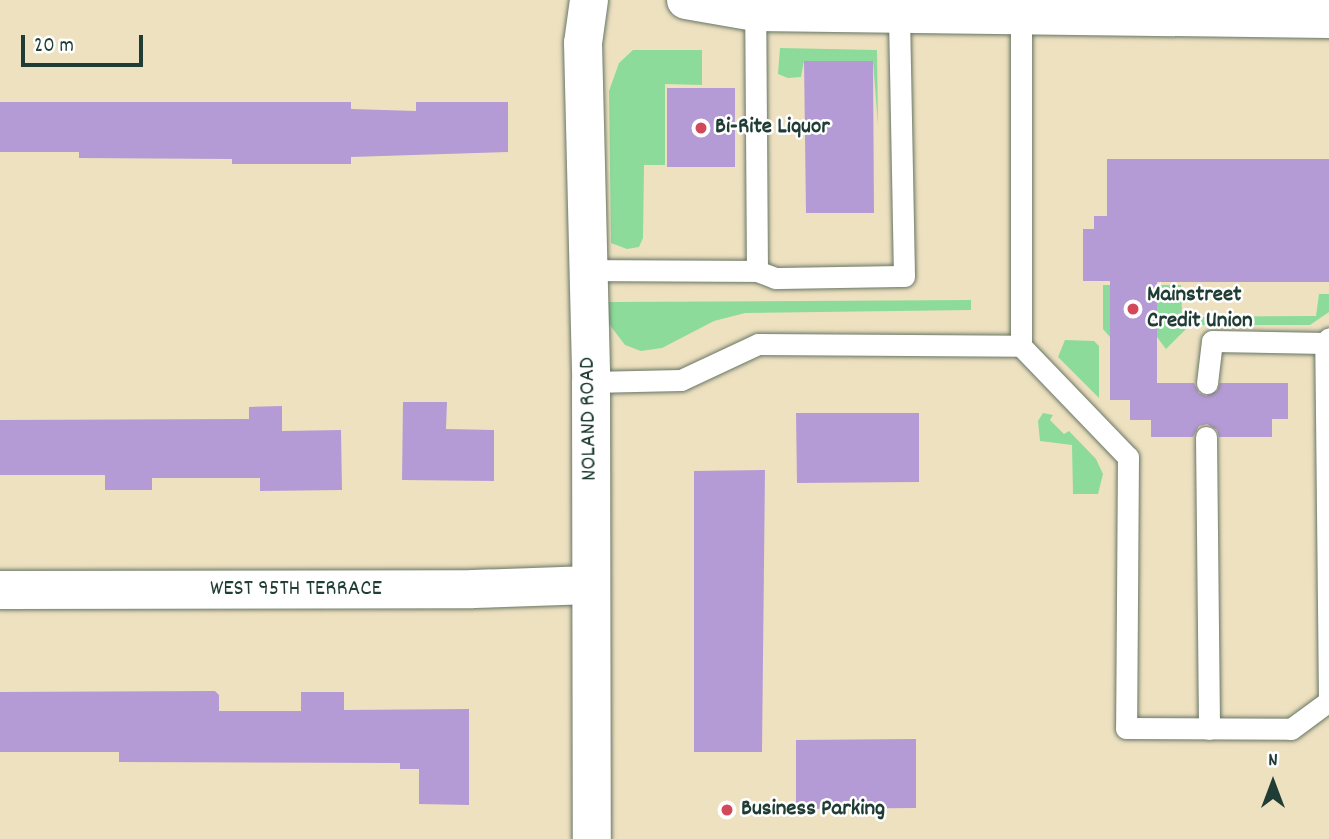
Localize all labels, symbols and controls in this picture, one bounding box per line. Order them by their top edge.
scale bar [24,21,147,65]
text: 20 m [34,32,74,62]
place label: Bi-Rite Liquor [715,114,830,142]
marker: Bi-Rite Liquor [693,120,709,136]
place label: Mainstreet Credit Union [1147,282,1253,336]
marker: Mainstreet Credit Union [1125,301,1141,317]
street label: NOLAND ROAD [575,357,605,481]
street label: WEST 95TH TERRACE [210,576,382,604]
north arrow [1238,748,1308,818]
text: N [1268,748,1278,775]
place label: Business Parking [741,796,885,824]
marker: Business Parking [719,802,735,818]

